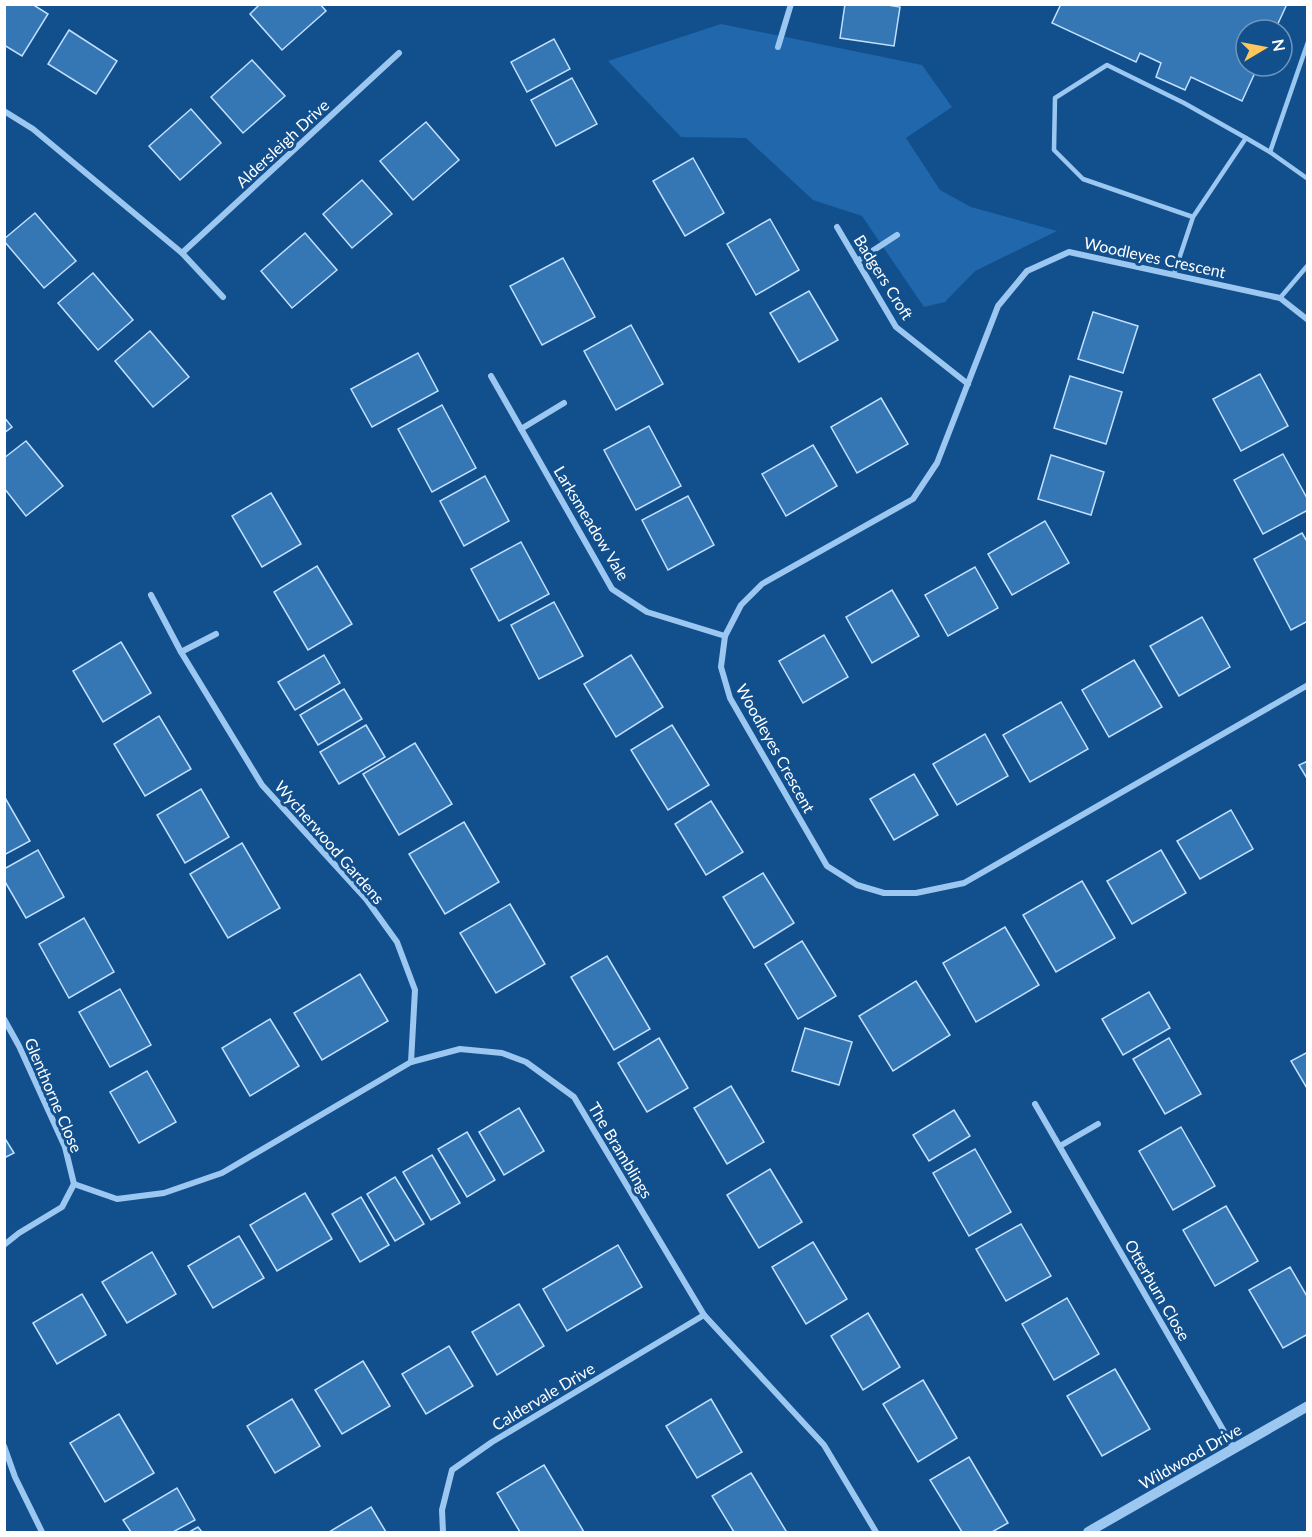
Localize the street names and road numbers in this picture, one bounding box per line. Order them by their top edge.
street label: Aldersleigh Drive [232,95,332,191]
street label: Badgers Croft [850,231,918,323]
street label: Woodleyes Crescent [1082,233,1228,281]
street label: Larksmeadow Vale [550,462,634,584]
street label: Woodleyes Crescent [733,680,819,816]
street label: Wycherwood Gardens [271,776,389,908]
street label: Glenthorne Close [21,1035,87,1155]
street label: The Bramblings [585,1099,657,1201]
street label: Otterburn Close [1121,1236,1195,1344]
street label: Caldervale Drive [488,1358,598,1434]
street label: Wildwood Drive [1136,1419,1244,1493]

